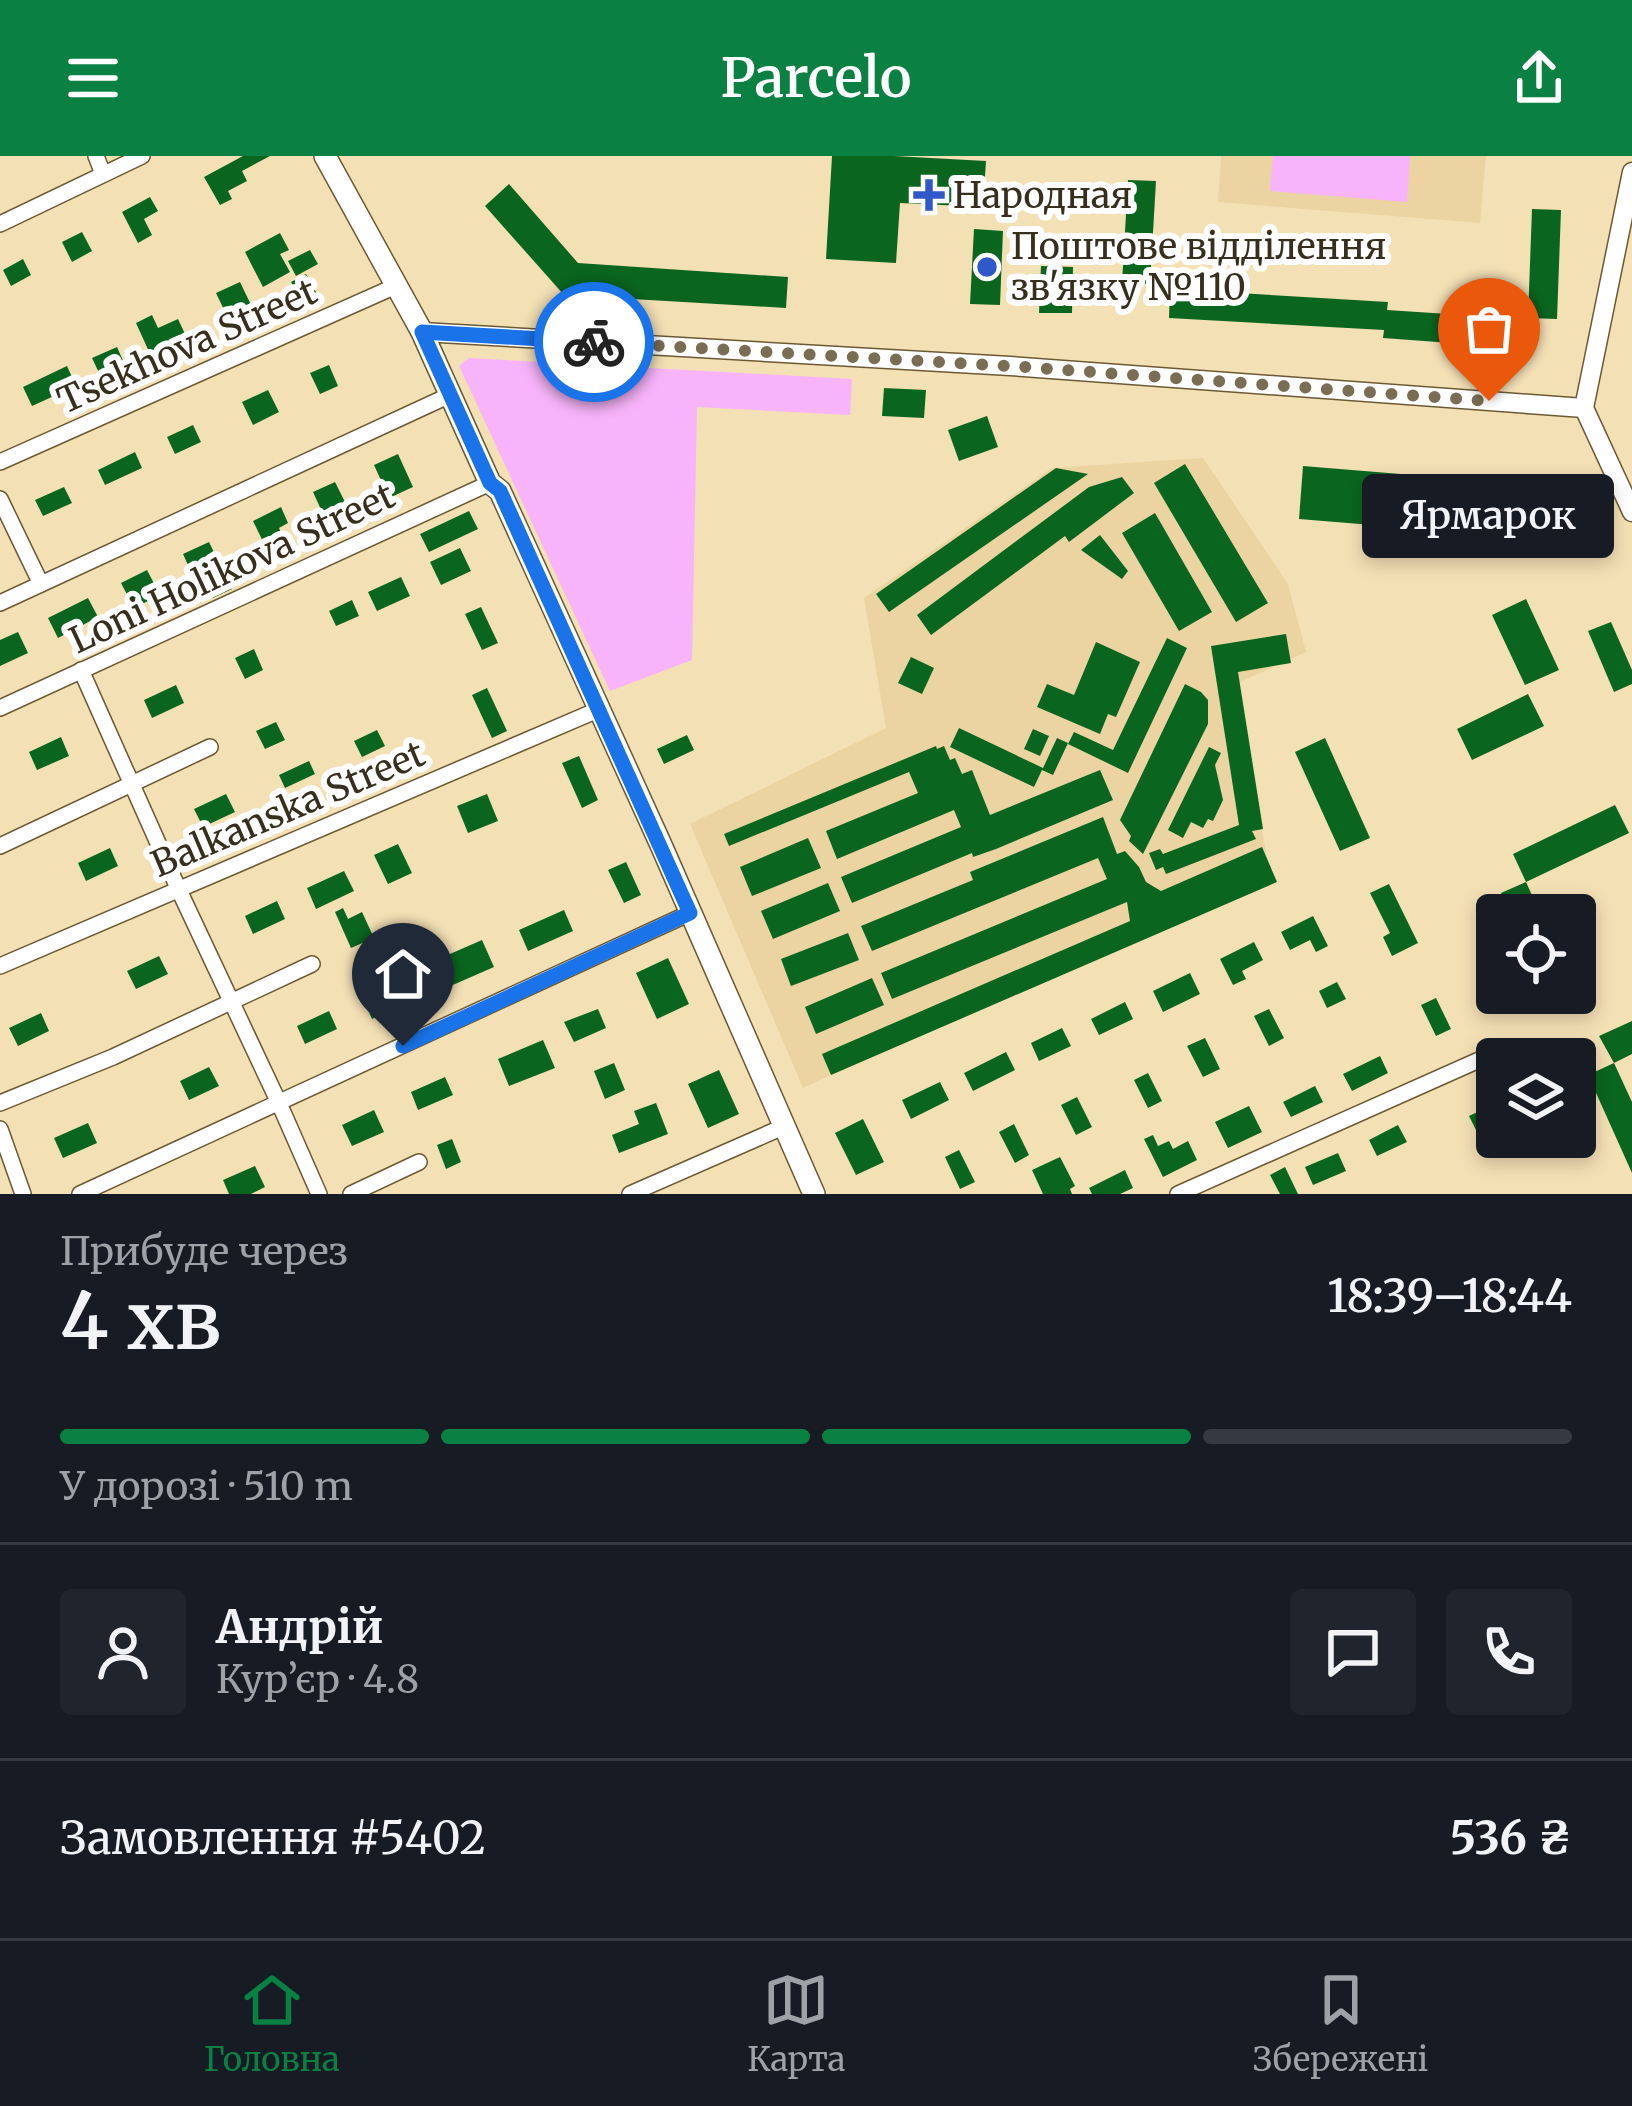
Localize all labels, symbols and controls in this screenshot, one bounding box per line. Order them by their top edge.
text: Parcelo [720,44,912,112]
icon: menu [60,45,126,111]
icon: share [1506,45,1572,111]
place label: Народная [953,173,1132,218]
marker: Народная [916,182,942,208]
place label: Поштове відділення зв'язку №110 [1011,224,1386,310]
marker: Поштове відділення зв'язку №110 [974,254,1000,280]
street label: Tsekhova Street [50,269,324,423]
pin [1438,278,1540,401]
courier [534,282,654,402]
icon: bag [1456,296,1522,362]
icon: bike [561,309,627,375]
street label: Loni Holikova Street [62,473,402,663]
callout: Ярмарок [1363,473,1615,557]
text: Ярмарок [1400,491,1576,540]
street label: Balkanska Street [145,731,431,887]
map controls [1476,894,1596,1158]
button: locate [1476,894,1596,1014]
pin [352,923,454,1046]
icon: home [370,941,436,1007]
button: layers [1476,1038,1596,1158]
text: Прибуде через [60,1227,348,1276]
text: 18:39–18:44 [1327,1268,1572,1324]
text: 4 хв [60,1272,221,1370]
text: У дорозі · 510 m [60,1462,353,1511]
button: person [60,1589,186,1715]
button: chat [1290,1589,1416,1715]
button: phone [1446,1589,1572,1715]
text: Андрій [216,1599,384,1655]
text: Кур’єр · 4.8 [216,1655,419,1704]
text: Замовлення #5402 [60,1810,486,1866]
text: 536 ₴ [1450,1810,1572,1866]
tab: Головна [204,1967,340,2080]
tab: Карта [747,1967,845,2080]
tab: Збережені [1253,1967,1428,2080]

